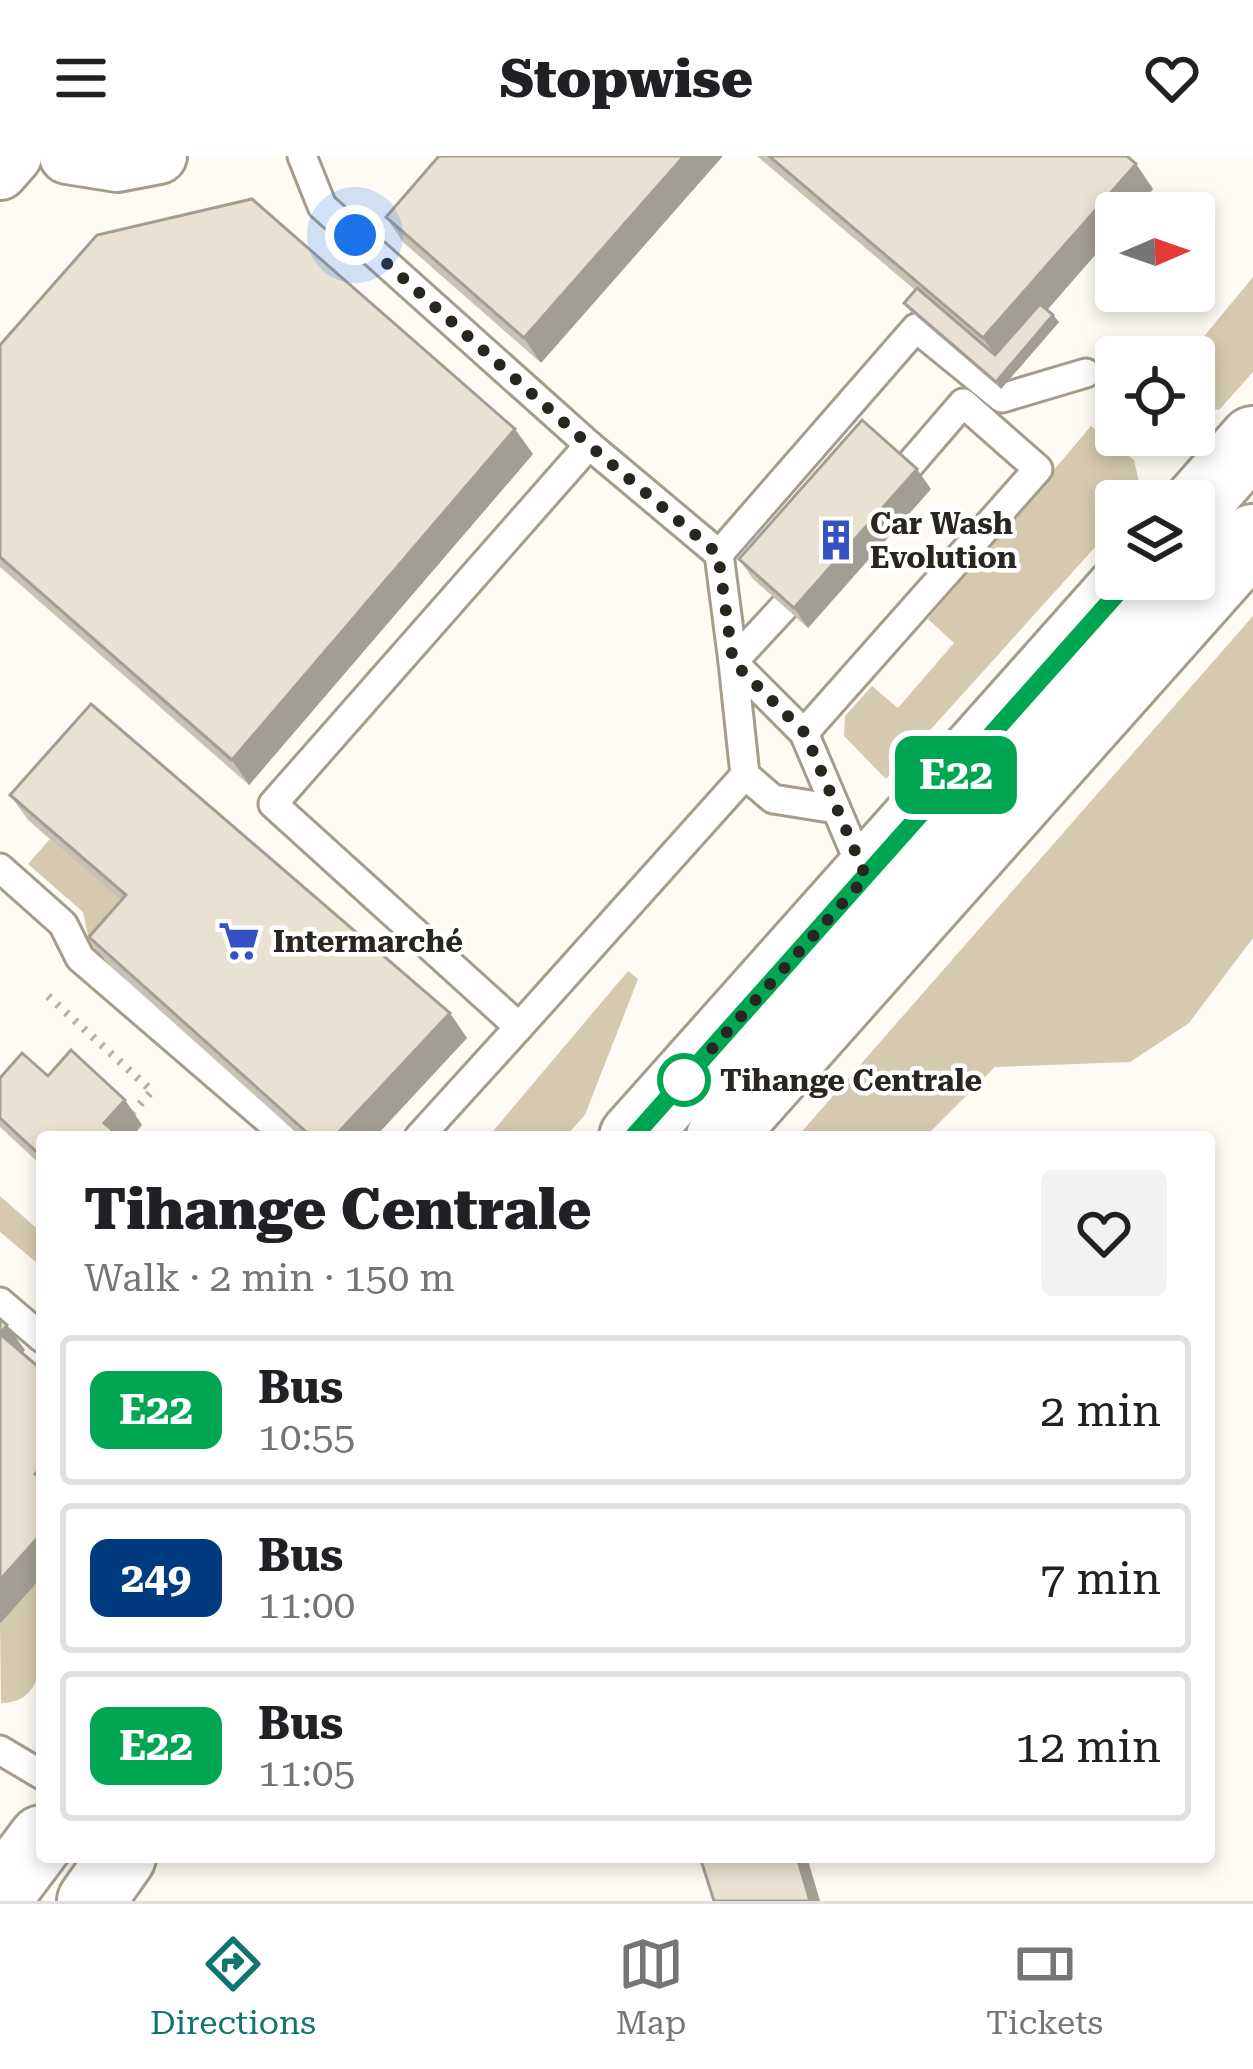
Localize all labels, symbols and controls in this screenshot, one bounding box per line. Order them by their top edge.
icon: menu [48,45,114,111]
icon: heart [1139,45,1205,111]
text: Stopwise [500,47,753,110]
north arrow [1095,192,1215,312]
map controls [1095,192,1215,600]
your location [325,205,385,265]
button: locate [1095,336,1215,456]
button: layers [1095,480,1215,600]
place label: Car Wash Evolution [870,506,1017,575]
building icon: Car Wash Evolution [813,517,859,563]
line badge: E22 [887,736,1025,814]
text: E22 [919,750,993,799]
supermarket icon: Intermarché [216,918,262,964]
place label: Intermarché [273,924,463,959]
marker: Tihange Centrale [659,1055,709,1105]
place label: Tihange Centrale [720,1063,982,1098]
button: heart [1041,1170,1167,1296]
text: Tihange Centrale [84,1176,591,1243]
text: Walk · 2 min · 150 m [84,1255,455,1301]
text: Bus [258,1361,343,1414]
text: 2 min [1040,1384,1161,1437]
text: E22 [119,1385,193,1434]
text: 10:55 [258,1414,355,1460]
text: Bus [258,1529,343,1582]
text: 7 min [1040,1552,1161,1605]
text: 249 [121,1553,191,1602]
text: 11:00 [258,1582,355,1628]
text: Bus [258,1697,343,1750]
text: 12 min [1015,1720,1161,1773]
text: E22 [119,1721,193,1770]
text: 11:05 [258,1750,355,1796]
tab: Directions [150,1931,316,2042]
tab: Map [616,1931,686,2042]
tab: Tickets [986,1931,1103,2042]

